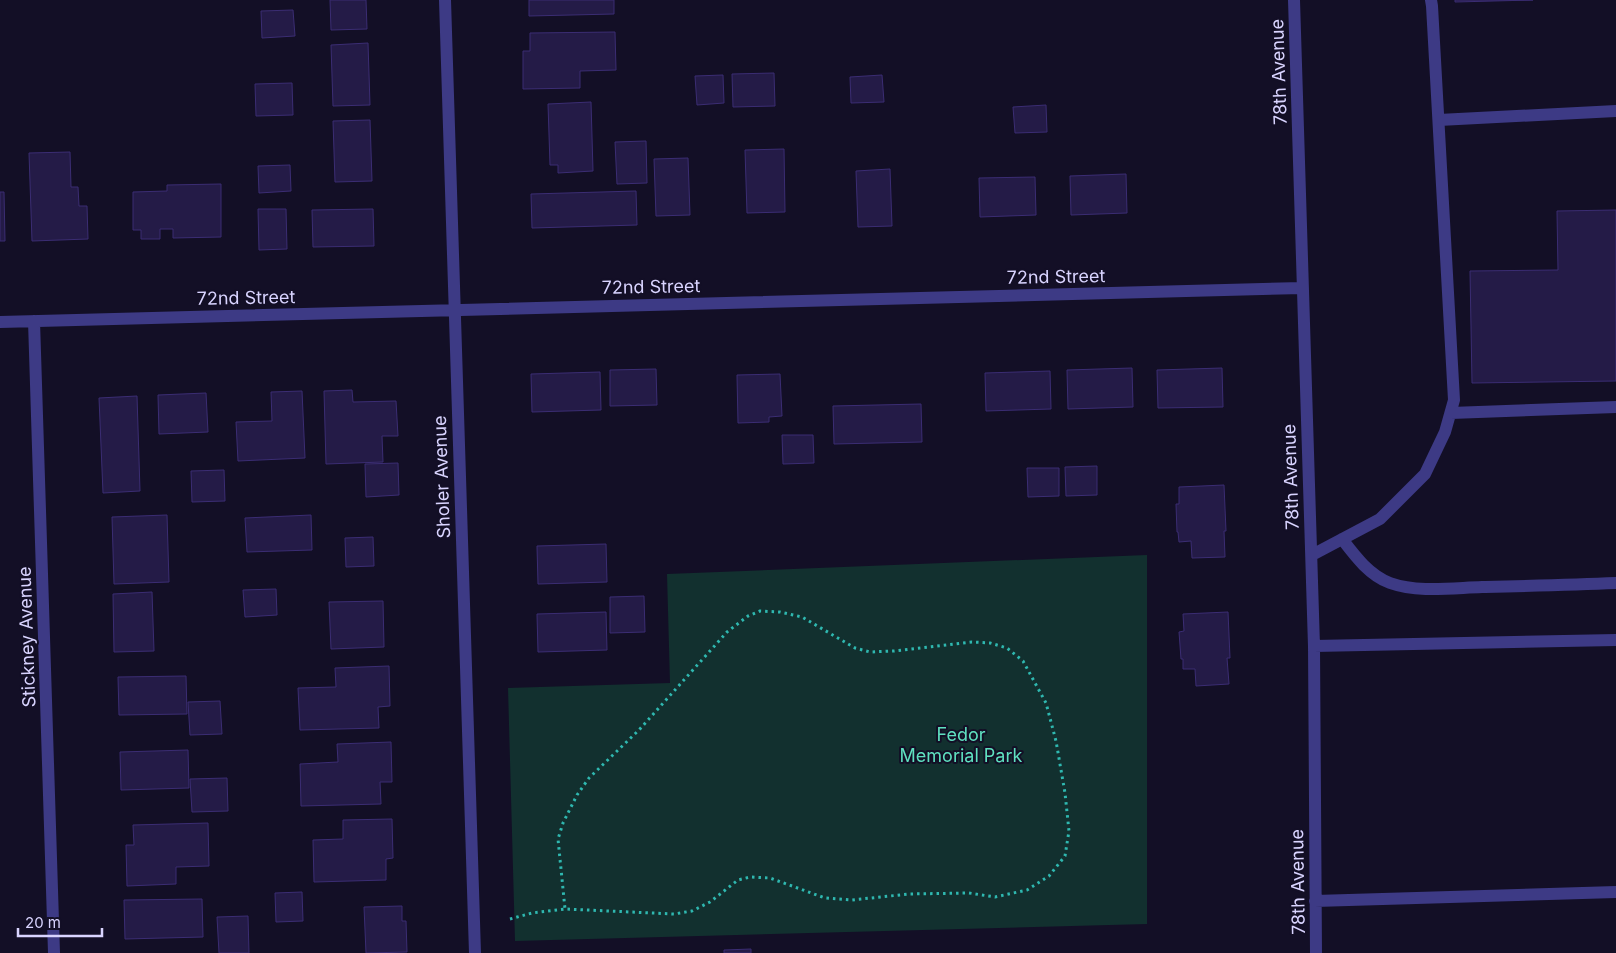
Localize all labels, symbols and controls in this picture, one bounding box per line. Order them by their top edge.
street label: 78th Avenue [1266,19,1291,125]
street label: 72nd Street [1006,265,1106,288]
street label: 72nd Street [601,275,701,298]
street label: 72nd Street [196,286,296,309]
street label: Sholer Avenue [429,415,454,539]
street label: 78th Avenue [1278,424,1303,530]
street label: Stickney Avenue [14,566,39,708]
park label: Fedor Memorial Park [900,724,1023,766]
street label: 78th Avenue [1286,829,1309,935]
scale bar [18,906,101,938]
text: 20 m [25,913,61,932]

